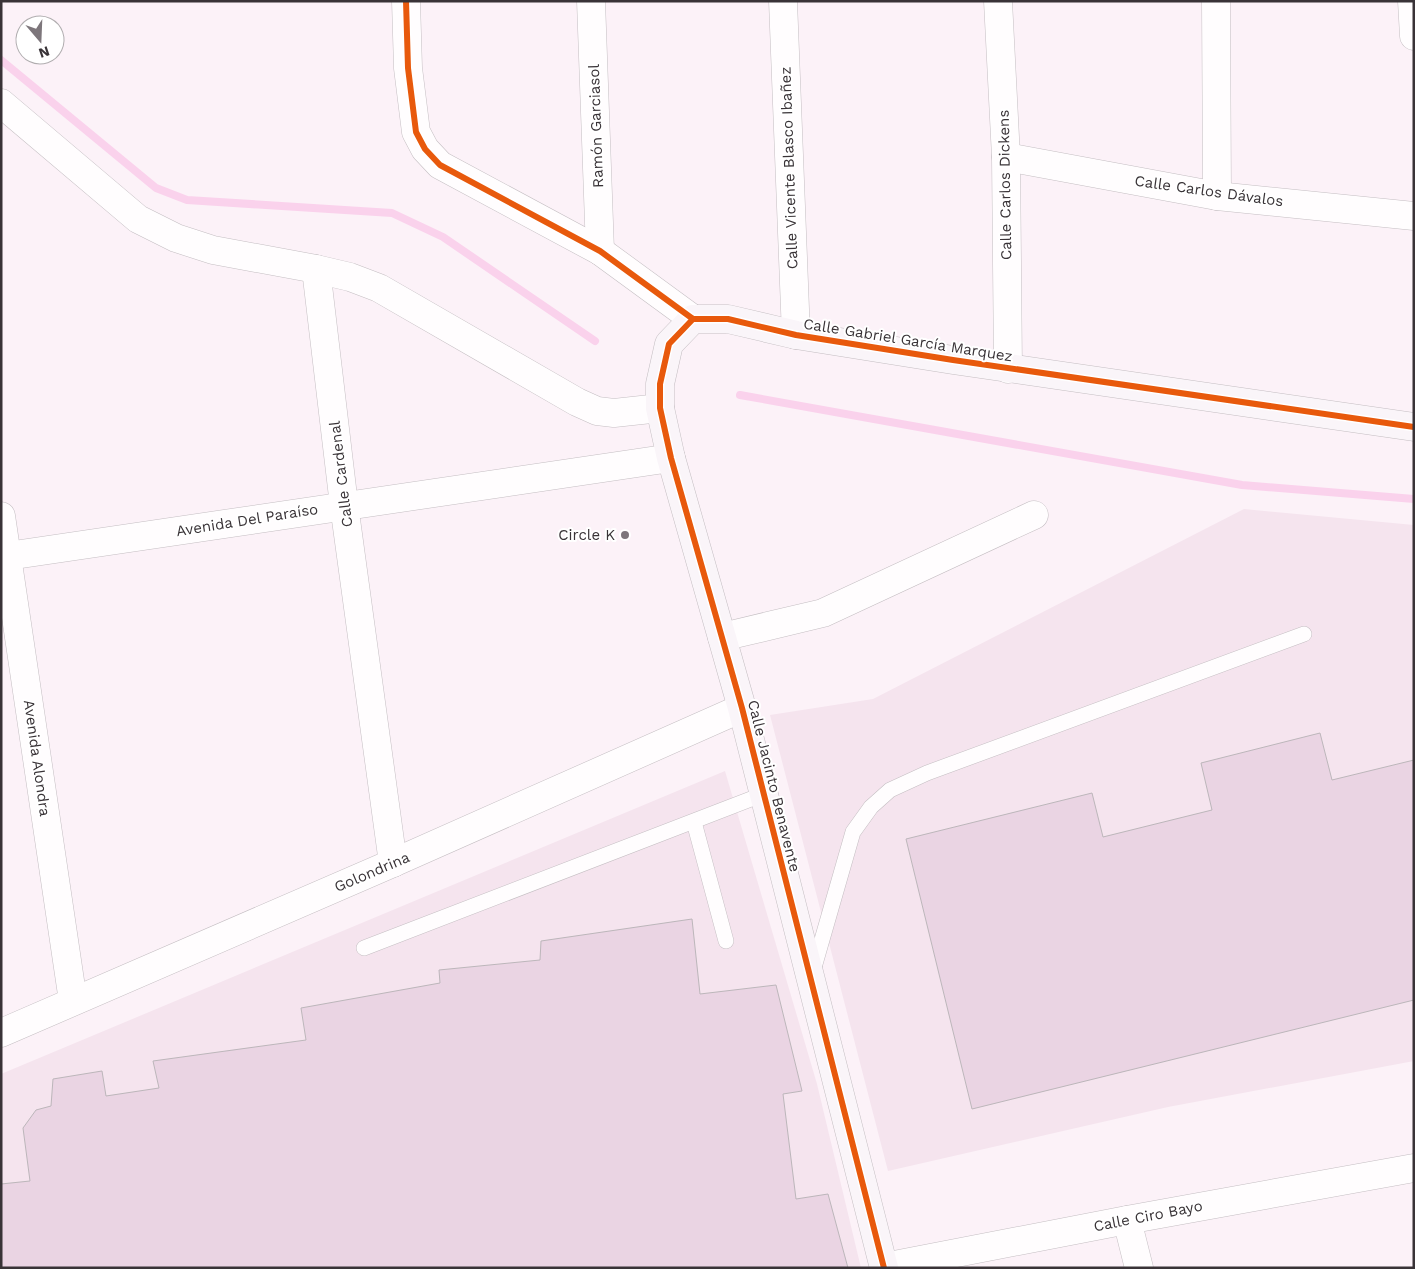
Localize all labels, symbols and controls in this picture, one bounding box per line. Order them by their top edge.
north arrow [15,15,65,65]
text: N [37,43,52,62]
street label: Ramón Garciasol [585,63,607,188]
street label: Calle Vicente Blasco Ibañez [776,66,802,270]
street label: Calle Carlos Dickens [995,110,1015,260]
street label: Calle Carlos Dávalos [1134,172,1285,210]
street label: Calle Gabriel García Marquez [802,315,1014,365]
street label: Calle Cardenal [326,419,356,528]
street label: Avenida Del Paraíso [175,500,319,540]
place label: Circle K [558,526,615,544]
marker: Circle K [619,529,631,541]
street label: Avenida Alondra [20,698,54,818]
street label: Calle Jacinto Benavente [744,698,804,874]
street label: Golondrina [332,848,413,896]
street label: Calle Ciro Bayo [1092,1197,1204,1235]

